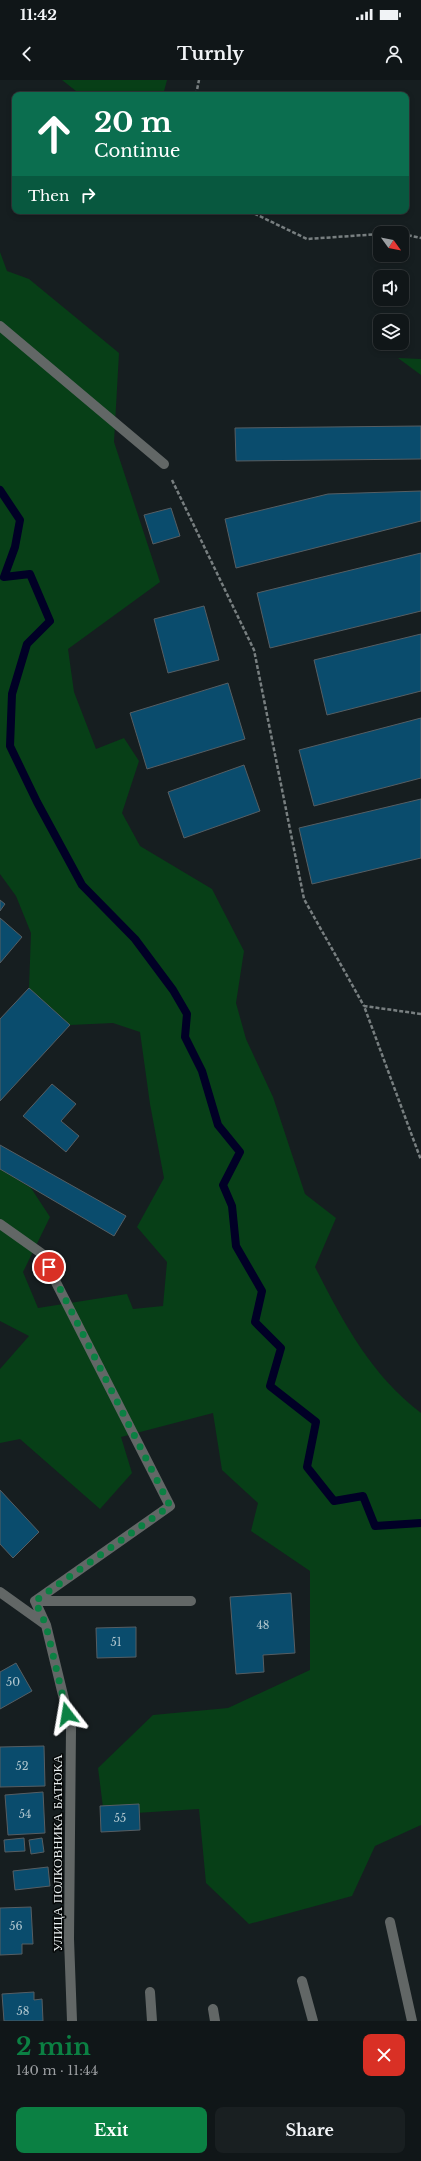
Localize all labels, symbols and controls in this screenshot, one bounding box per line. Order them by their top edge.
text: 11:42 [20,5,57,24]
icon: back [16,43,38,65]
text: Turnly [177,43,244,65]
icon: person [383,43,405,65]
text: 20 m [94,105,172,140]
icon: ahead [28,108,80,160]
text: Continue [94,140,180,162]
icon: right [77,184,99,206]
text: Then [28,186,69,205]
north arrow [373,226,409,262]
map controls [373,226,409,350]
button: sound [373,270,409,306]
button: layers [373,314,409,350]
pin [32,1250,66,1284]
icon: arrive [38,1256,60,1278]
house number: 48 [256,1618,270,1632]
house number: 51 [110,1635,122,1649]
house number: 50 [6,1675,20,1689]
position arrow [46,1693,88,1735]
street label: УЛИЦА ПОЛКОВНИКА БАТЮКА [49,1754,66,1952]
house number: 52 [15,1759,29,1773]
house number: 54 [19,1807,31,1821]
house number: 55 [114,1811,126,1825]
house number: 56 [9,1919,23,1933]
house number: 58 [17,2004,29,2018]
text: 2 min [16,2032,91,2061]
button: close [363,2034,405,2076]
text: 140 m · 11:44 [16,2062,98,2079]
button: Exit [16,2107,207,2153]
button: Share [215,2107,405,2153]

